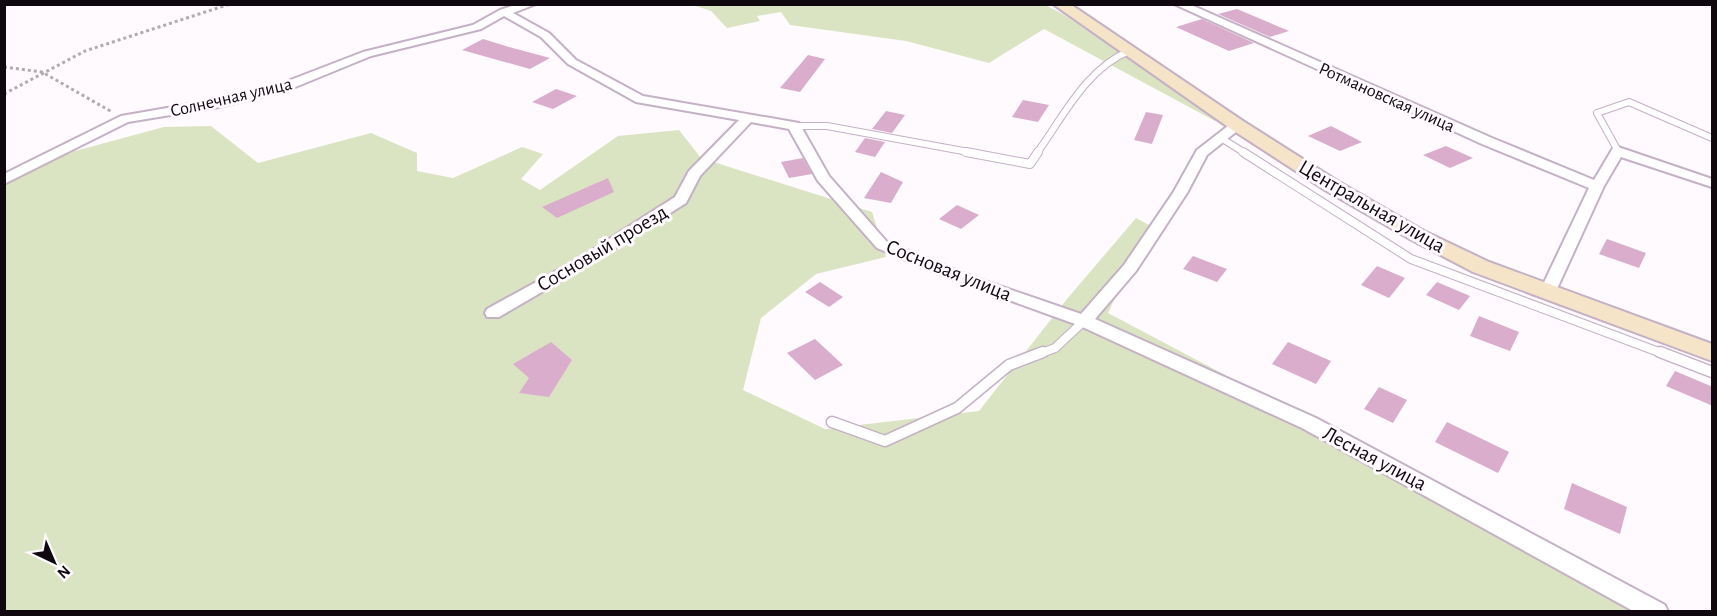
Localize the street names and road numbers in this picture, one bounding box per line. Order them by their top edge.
street label: Ротмановская улица [1316,60,1457,136]
street label: Солнечная улица [169,75,294,121]
street label: Центральная улица [1295,156,1449,257]
street label: Сосновый проезд [533,201,671,296]
street label: Сосновая улица [883,236,1015,305]
street label: Лесная улица [1320,422,1430,495]

